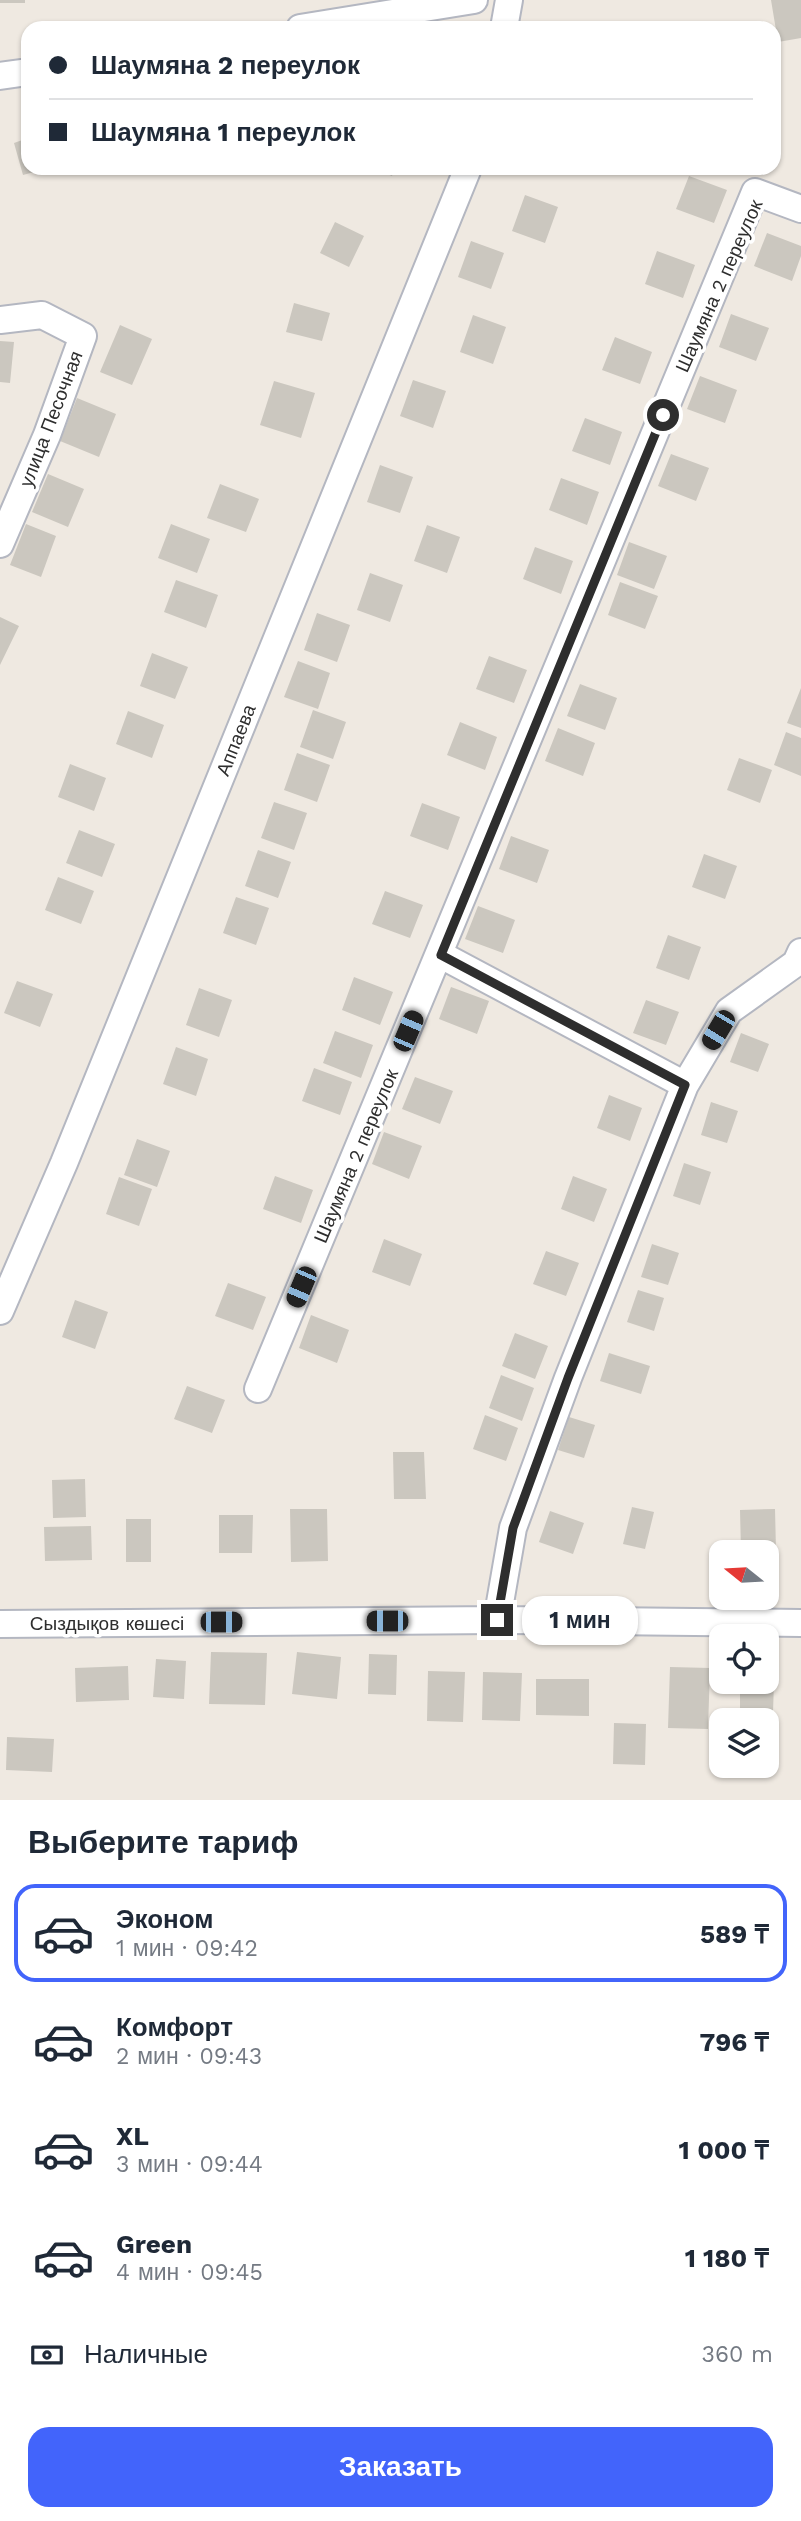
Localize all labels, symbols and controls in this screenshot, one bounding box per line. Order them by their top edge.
text: Шаумяна 2 переулок [91,50,360,80]
text: Шаумяна 1 переулок [91,117,356,147]
street label: Шаумяна 2 переулок [671,195,768,376]
street label: улица Песочная [14,348,88,490]
route start [647,399,679,431]
street label: Аппаева [211,701,261,779]
car [699,1007,738,1053]
car [391,1008,426,1054]
street label: Шаумяна 2 переулок [309,1065,403,1246]
car [284,1264,319,1310]
north arrow [709,1540,779,1610]
map controls [709,1540,779,1778]
callout: 1 мин [522,1596,637,1644]
route end [481,1604,513,1636]
text: 1 мин [549,1607,611,1634]
car [367,1611,409,1632]
street label: Сыздықов көшесі [30,1612,184,1635]
car [201,1612,243,1633]
button: locate [709,1624,779,1694]
button: layers [709,1708,779,1778]
text: Выберите тариф [28,1823,299,1861]
icon: car [32,1902,95,1965]
text: Эконом [116,1904,214,1934]
text: 589 ₸ [700,1919,769,1949]
text: 1 мин · 09:42 [116,1935,258,1962]
icon: car [32,2010,95,2073]
text: Комфорт [116,2012,233,2042]
text: 796 ₸ [700,2027,769,2057]
text: 2 мин · 09:43 [116,2043,262,2070]
icon: car [32,2118,95,2181]
text: XL [116,2121,149,2151]
text: 1 000 ₸ [678,2135,769,2165]
text: 3 мин · 09:44 [116,2151,263,2178]
icon: car [32,2226,95,2289]
text: Green [116,2229,192,2259]
text: 1 180 ₸ [685,2243,769,2273]
text: 4 мин · 09:45 [116,2259,263,2286]
icon: cash [28,2336,66,2374]
text: Наличные [84,2339,208,2369]
text: 360 m [702,2341,773,2368]
button: Заказать [28,2427,773,2507]

